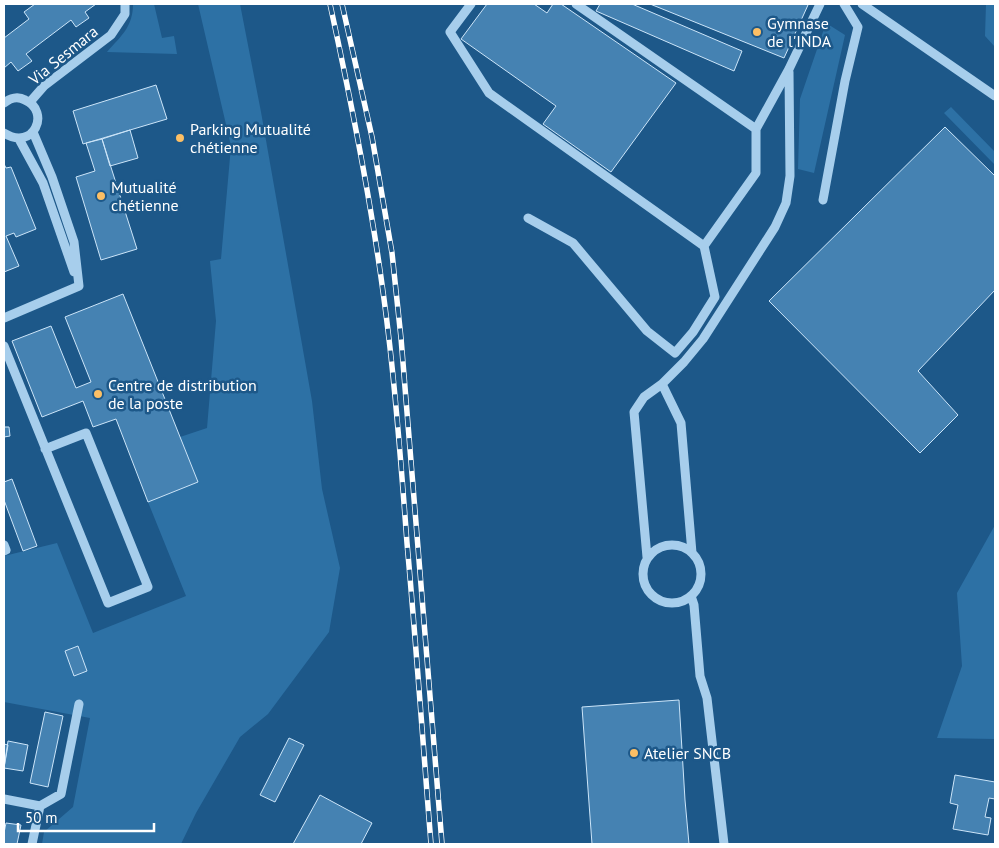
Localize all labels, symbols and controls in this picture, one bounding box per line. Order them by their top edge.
place label: Gymnase de l'INDA [767,13,832,51]
street label: Via Sesmara [24,21,102,90]
marker: Gymnase de l'INDA [751,26,763,38]
place label: Parking Mutualité chétienne [190,119,311,157]
marker: Parking Mutualité chétienne [174,132,186,144]
place label: Mutualité chétienne [111,177,179,215]
marker: Mutualité chétienne [95,190,107,202]
place label: Centre de distribution de la poste [108,375,257,413]
marker: Centre de distribution de la poste [92,388,104,400]
place label: Atelier SNCB [644,743,731,763]
marker: Atelier SNCB [628,747,640,759]
scale bar [18,800,154,832]
text: 50 m [25,808,58,827]

